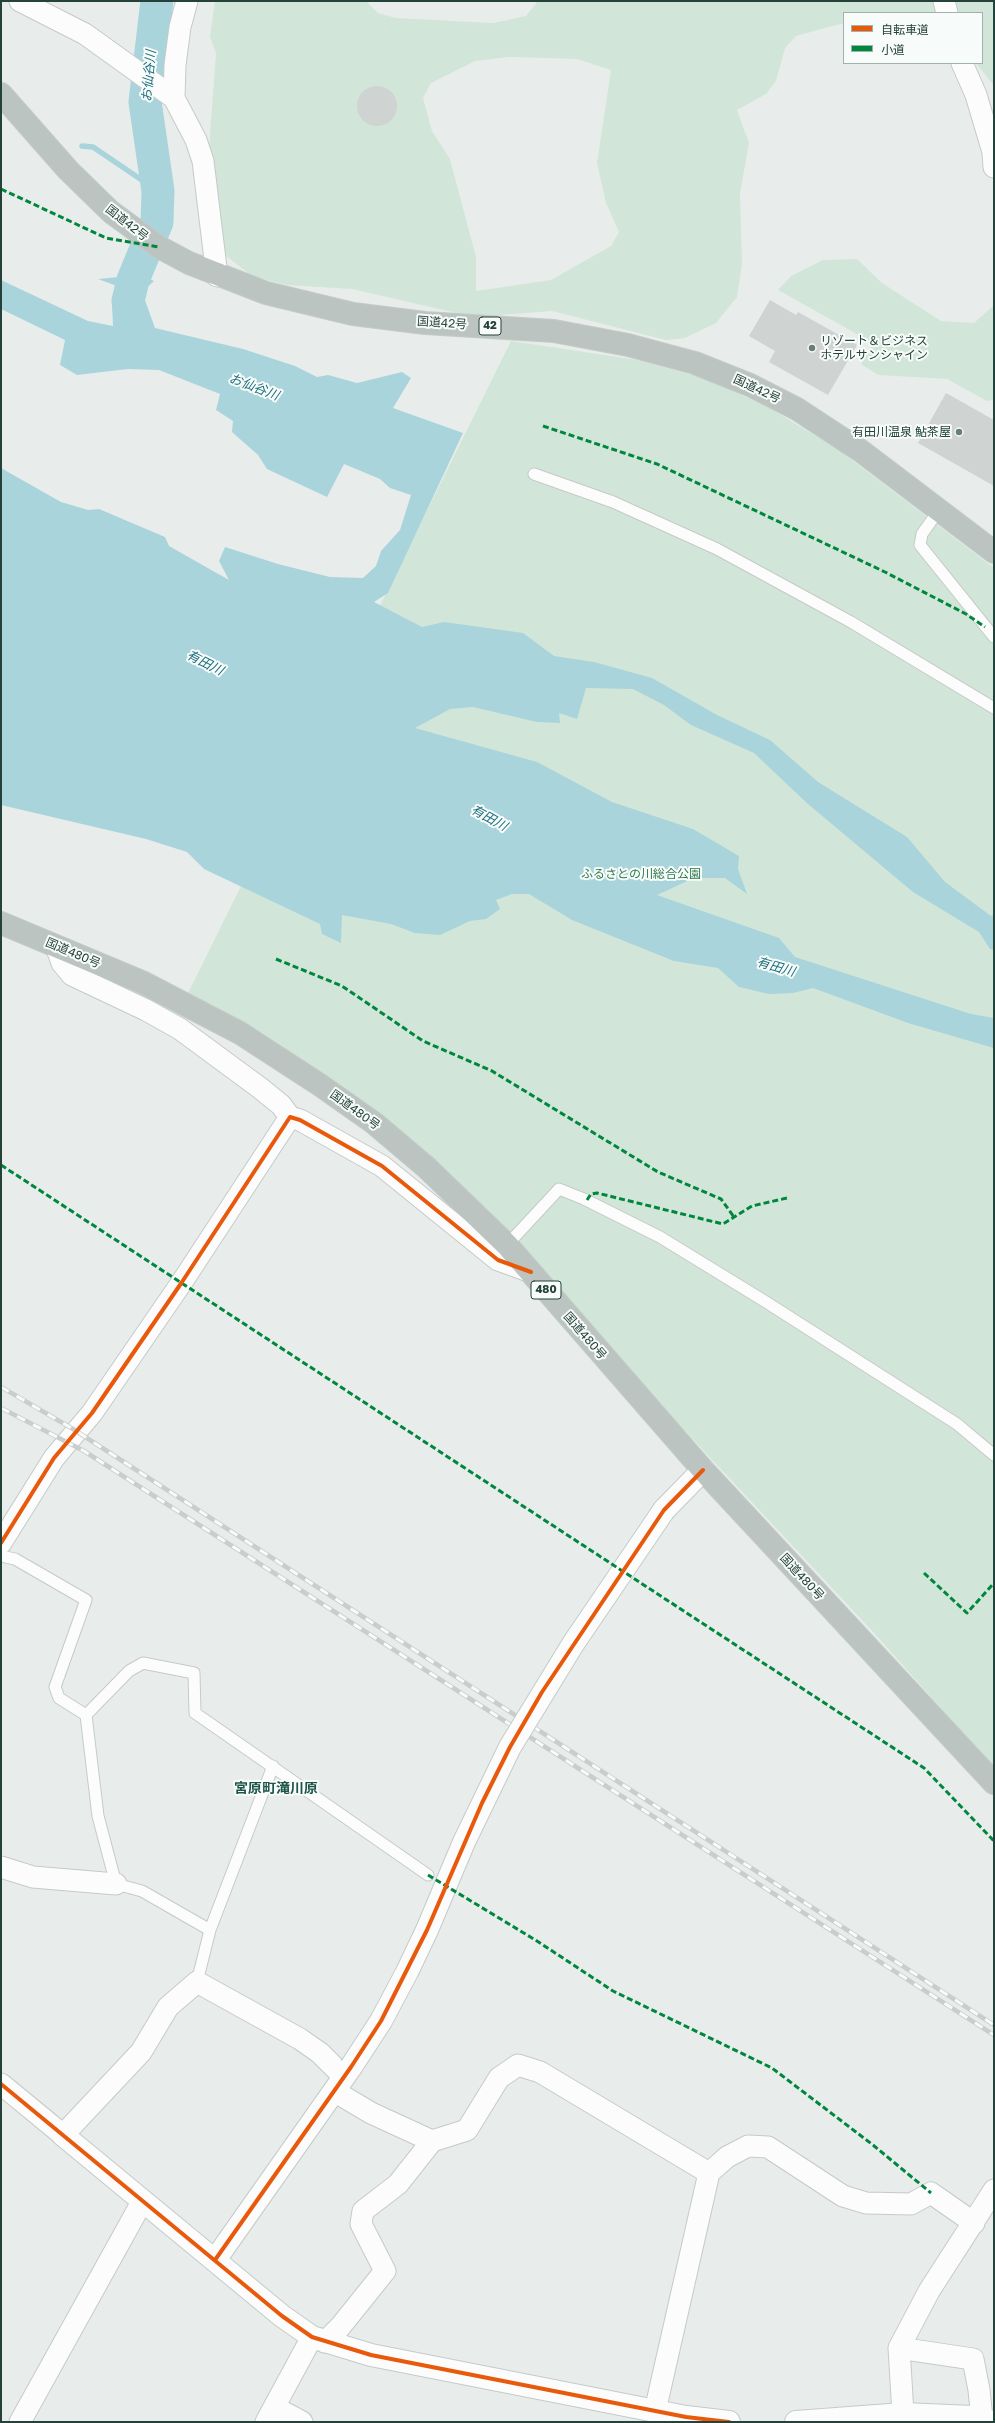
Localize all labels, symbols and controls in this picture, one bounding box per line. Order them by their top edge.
legend [843,12,983,64]
text: 自転車道 [881,22,929,37]
text: 小道 [881,42,905,57]
water label: お仙谷川 [139,49,159,103]
street label: 国道42号 [103,202,151,244]
street label: 国道42号 [416,314,468,332]
road number: 42 [479,317,501,335]
place label: リゾート＆ビジネス ホテルサンシャイン [820,334,928,362]
marker: リゾート＆ビジネス ホテルサンシャイン [807,343,817,353]
water label: お仙谷川 [227,370,281,404]
street label: 国道42号 [731,372,783,406]
place label: 有田川温泉 鮎茶屋 [852,425,951,439]
marker: 有田川温泉 鮎茶屋 [954,427,964,437]
water label: 有田川 [184,647,226,679]
water label: 有田川 [468,802,510,834]
park label: ふるさとの川総合公園 [581,867,701,881]
street label: 国道480号 [43,935,103,971]
water label: 有田川 [755,954,797,980]
street label: 国道480号 [327,1087,383,1133]
road number: 480 [531,1281,561,1299]
street label: 国道480号 [561,1309,609,1363]
street label: 国道480号 [777,1551,827,1603]
district label: 宮原町滝川原 [234,1781,318,1797]

